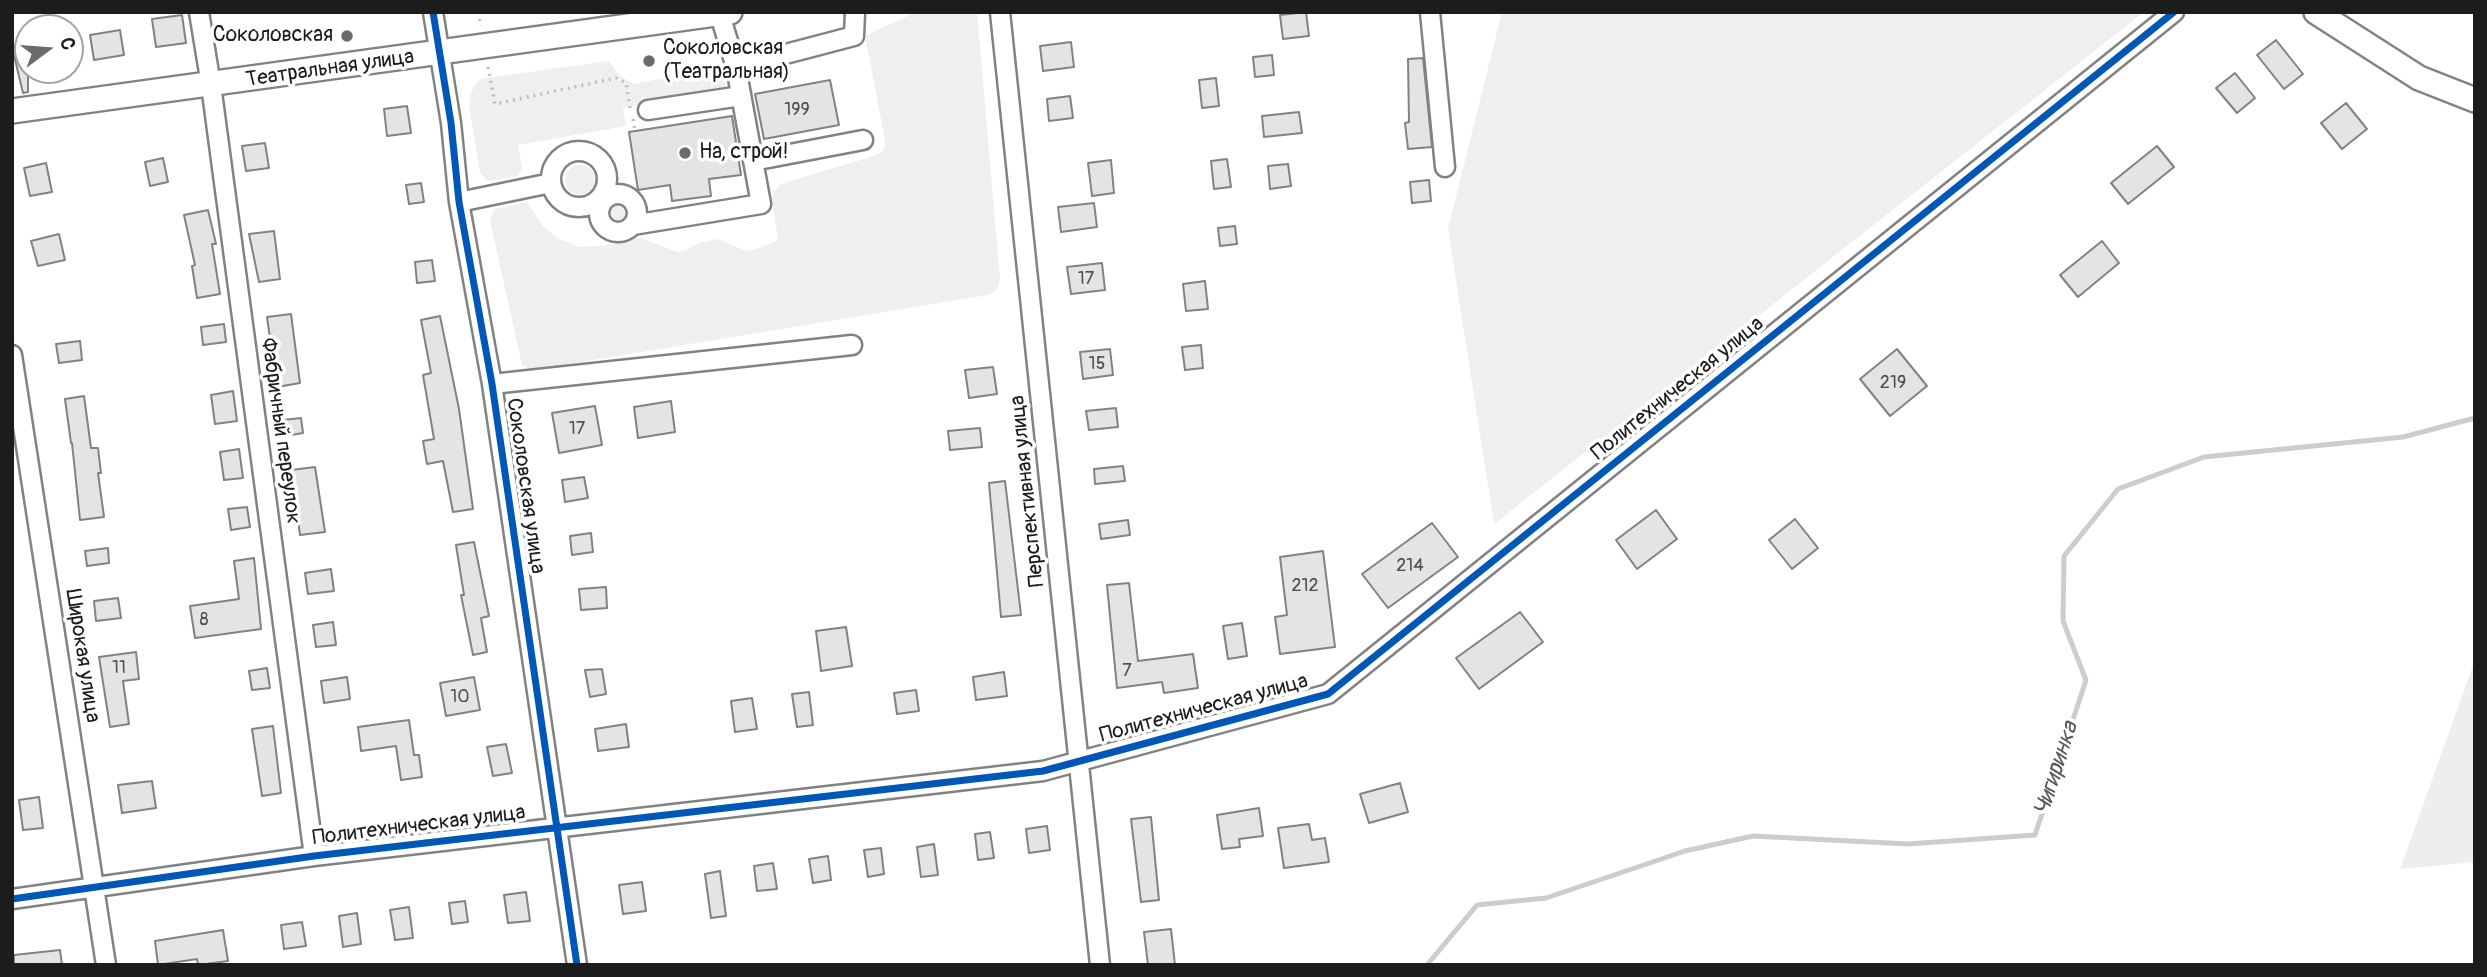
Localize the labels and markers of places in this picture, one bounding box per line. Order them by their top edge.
place label: Соколовская [213,23,333,49]
marker: Соколовская [339,28,355,44]
place label: Соколовская (Театральная) [663,36,790,86]
marker: Соколовская (Театральная) [641,53,657,69]
place label: На, строй! [699,140,789,166]
marker: На, строй! [677,145,693,161]

